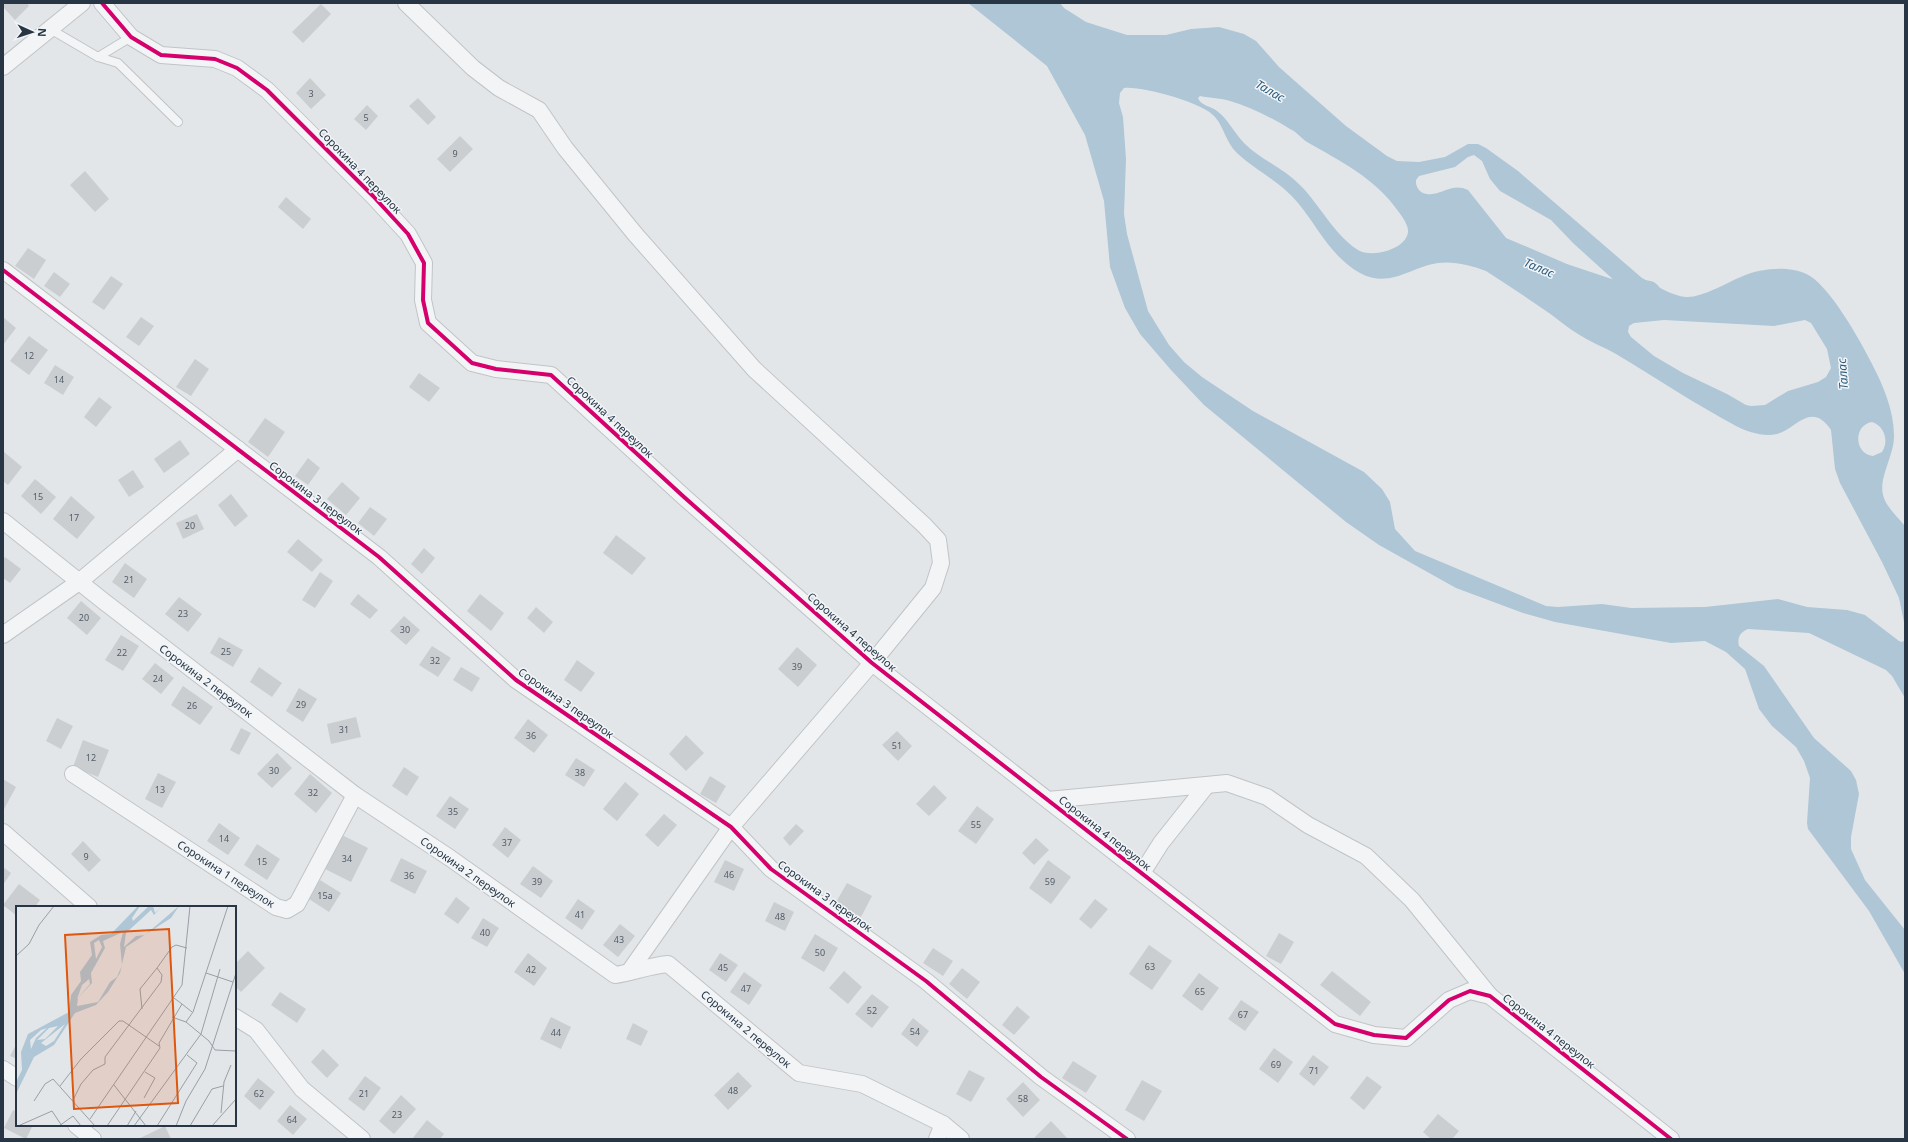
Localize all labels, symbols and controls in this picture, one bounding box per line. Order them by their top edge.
north arrow [12,12,52,52]
text: N [35,28,50,37]
water label: Талас [1252,75,1288,106]
house number: 3 [308,87,314,100]
house number: 5 [363,111,369,124]
street label: Сорокина 4 переулок [316,125,405,217]
house number: 9 [452,147,458,160]
water label: Талас [1521,254,1557,282]
house number: 12 [24,349,34,362]
water label: Талас [1833,357,1852,390]
street label: Сорокина 4 переулок [564,372,657,461]
house number: 14 [54,373,64,386]
street label: Сорокина 3 переулок [267,457,366,538]
house number: 15 [33,490,43,503]
house number: 17 [69,511,79,524]
house number: 20 [185,519,195,532]
house number: 21 [124,573,134,586]
street label: Сорокина 4 переулок [805,589,900,675]
house number: 23 [178,607,188,620]
house number: 20 [79,611,89,624]
house number: 30 [400,623,410,636]
street label: Сорокина 2 переулок [157,640,256,721]
house number: 25 [221,645,231,658]
house number: 22 [117,646,127,659]
house number: 32 [430,654,440,667]
house number: 39 [792,660,802,673]
street label: Сорокина 3 переулок [516,664,617,741]
house number: 24 [153,672,163,685]
house number: 29 [296,698,306,711]
house number: 26 [187,699,197,712]
house number: 31 [339,723,349,736]
house number: 36 [526,729,536,742]
house number: 51 [892,739,902,752]
house number: 12 [86,751,96,764]
house number: 30 [269,764,279,777]
house number: 38 [575,766,585,779]
house number: 13 [155,783,165,796]
house number: 32 [308,786,318,799]
street label: Сорокина 4 переулок [1056,792,1155,874]
house number: 35 [448,805,458,818]
house number: 55 [971,818,981,831]
house number: 14 [219,832,229,845]
street label: Сорокина 2 переулок [418,833,519,910]
street label: Сорокина 1 переулок [175,836,278,911]
house number: 37 [502,836,512,849]
house number: 9 [83,850,89,863]
house number: 34 [342,852,352,865]
house number: 15 [257,855,267,868]
street label: Сорокина 3 переулок [775,856,876,935]
house number: 46 [724,868,734,881]
house number: 36 [404,869,414,882]
house number: 39 [532,875,542,888]
house number: 59 [1045,875,1055,888]
house number: 15а [317,889,333,902]
inset map [16,906,236,1126]
house number: 41 [575,908,585,921]
house number: 48 [775,910,785,923]
house number: 40 [480,926,490,939]
house number: 43 [614,933,624,946]
house number: 50 [815,946,825,959]
house number: 63 [1145,960,1155,973]
house number: 45 [718,961,728,974]
house number: 42 [526,963,536,976]
house number: 47 [741,982,751,995]
house number: 65 [1195,985,1205,998]
street label: Сорокина 2 переулок [698,986,795,1071]
street label: Сорокина 4 переулок [1500,990,1599,1072]
house number: 52 [867,1004,877,1017]
house number: 67 [1238,1008,1248,1021]
house number: 54 [910,1025,920,1038]
house number: 44 [551,1026,561,1039]
house number: 69 [1271,1058,1281,1071]
house number: 71 [1309,1064,1319,1077]
house number: 48 [728,1084,738,1097]
house number: 62 [254,1087,264,1100]
house number: 21 [359,1087,369,1100]
house number: 58 [1018,1092,1028,1105]
house number: 23 [392,1108,402,1121]
house number: 64 [287,1113,297,1126]

